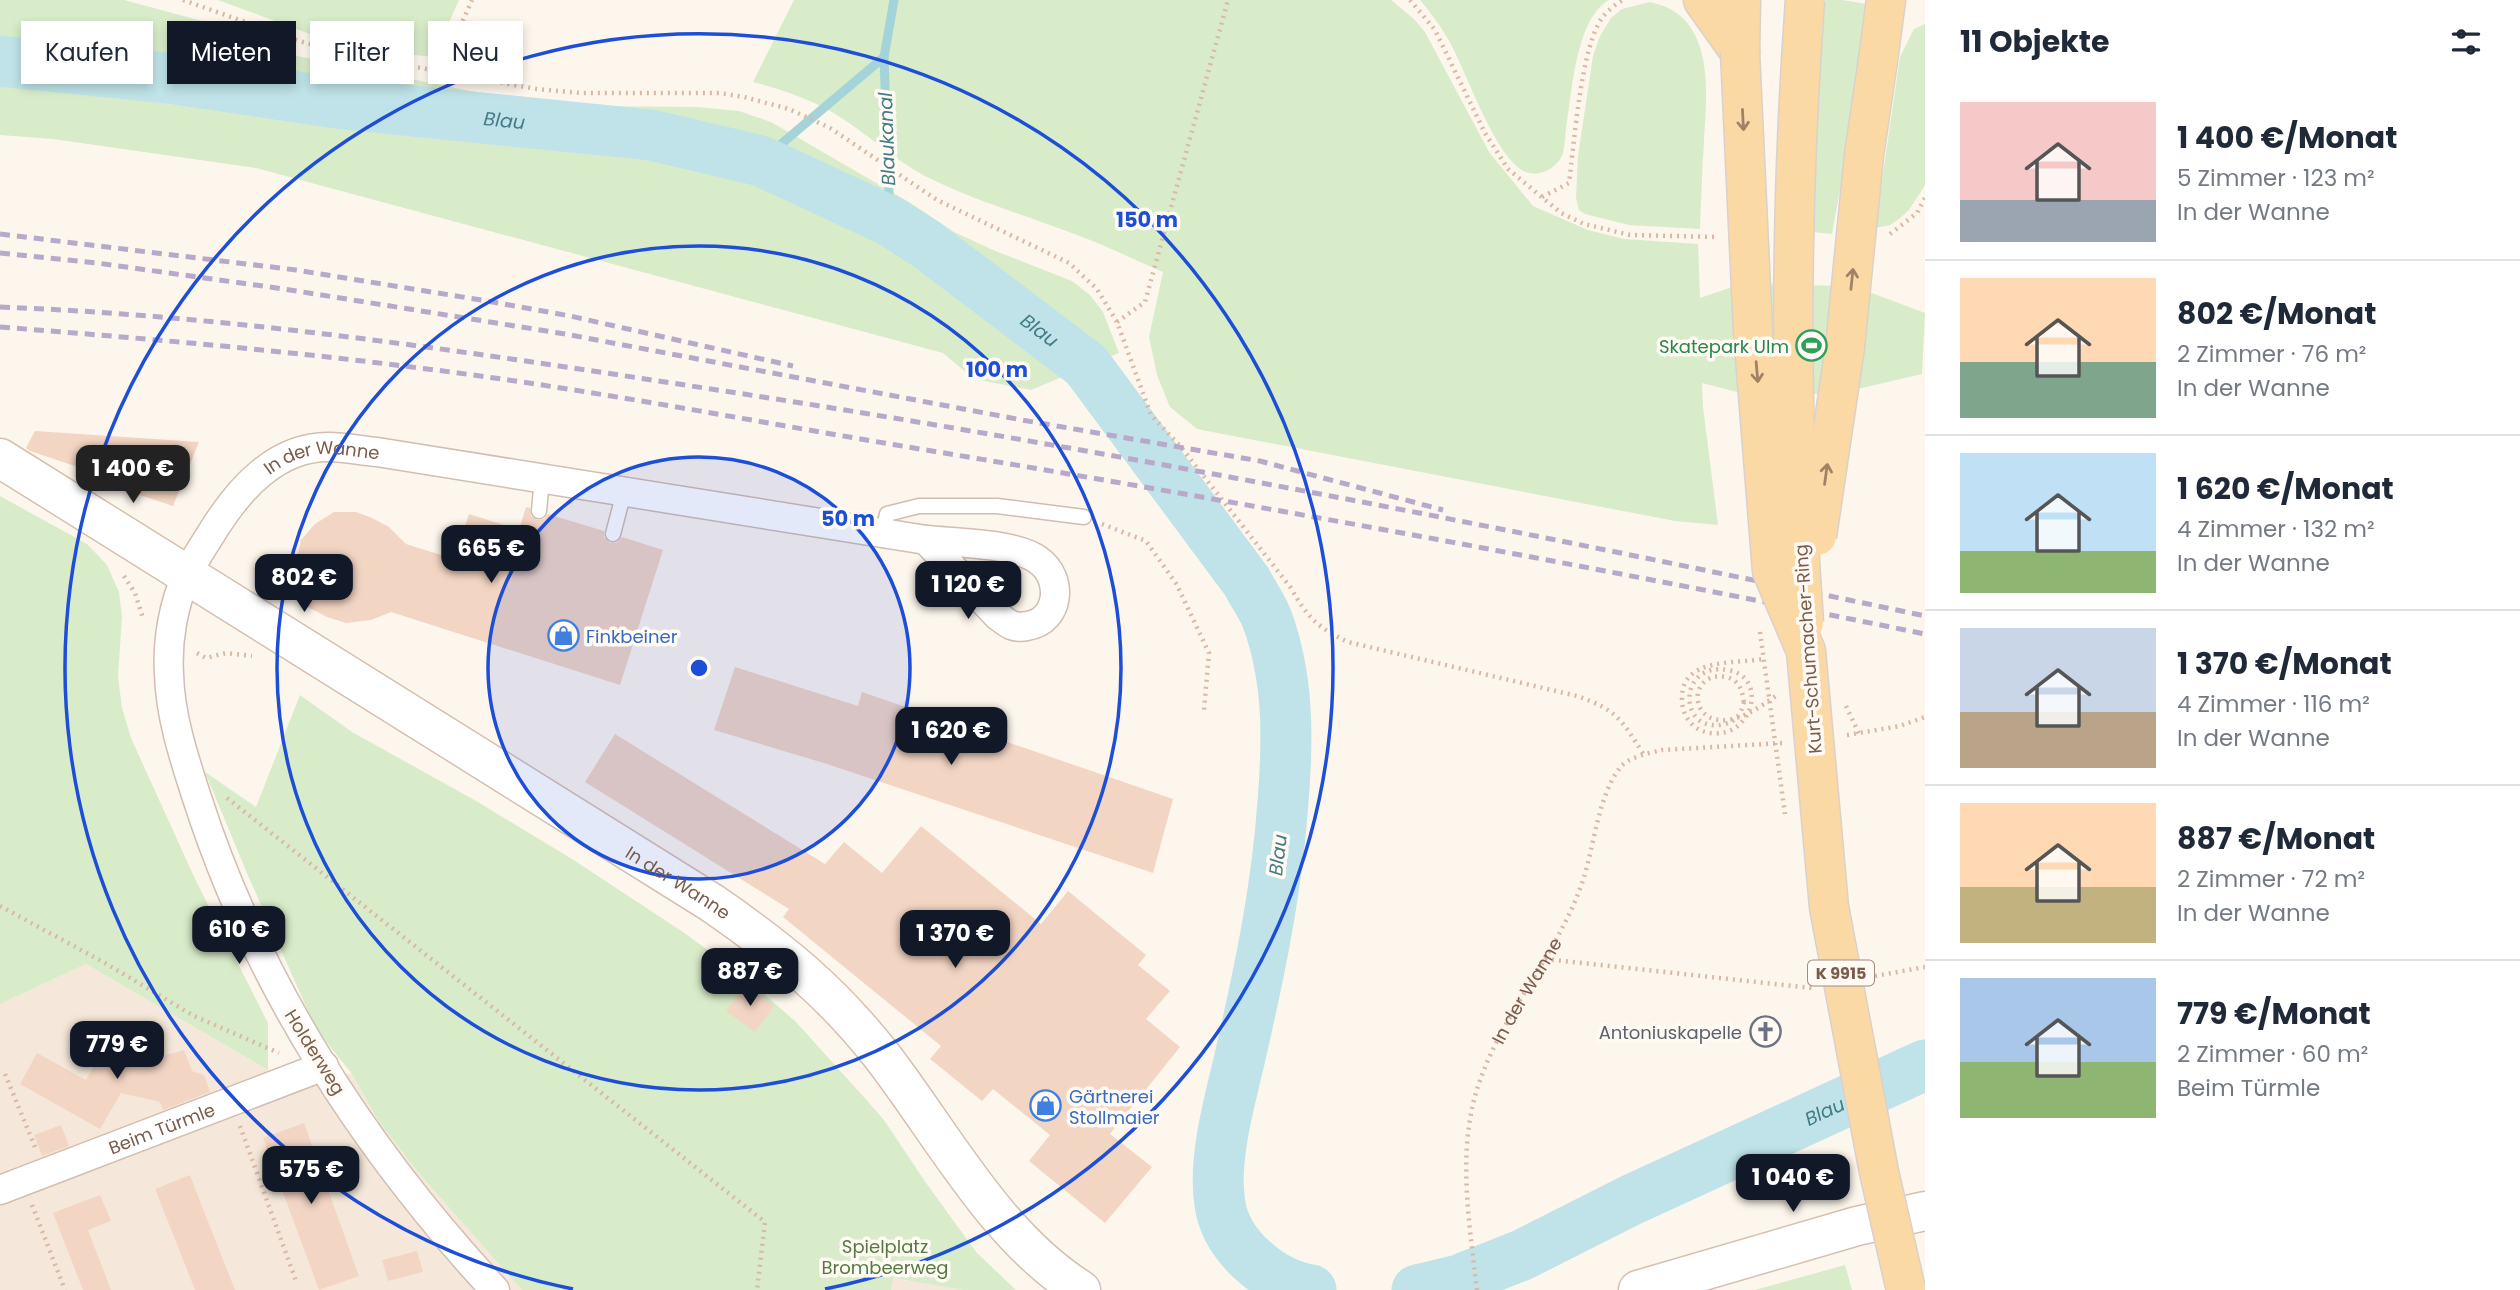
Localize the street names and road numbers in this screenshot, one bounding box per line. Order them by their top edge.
street label: In der Wanne [258,434,381,480]
street label: Kurt-Schumacher-Ring [1788,543,1828,755]
street label: In der Wanne [621,840,736,925]
street label: In der Wanne [1485,933,1567,1048]
road number: K 9915 [1808,960,1874,986]
street label: Holderweg [279,1004,351,1100]
street label: Beim Türmle [105,1096,218,1160]

